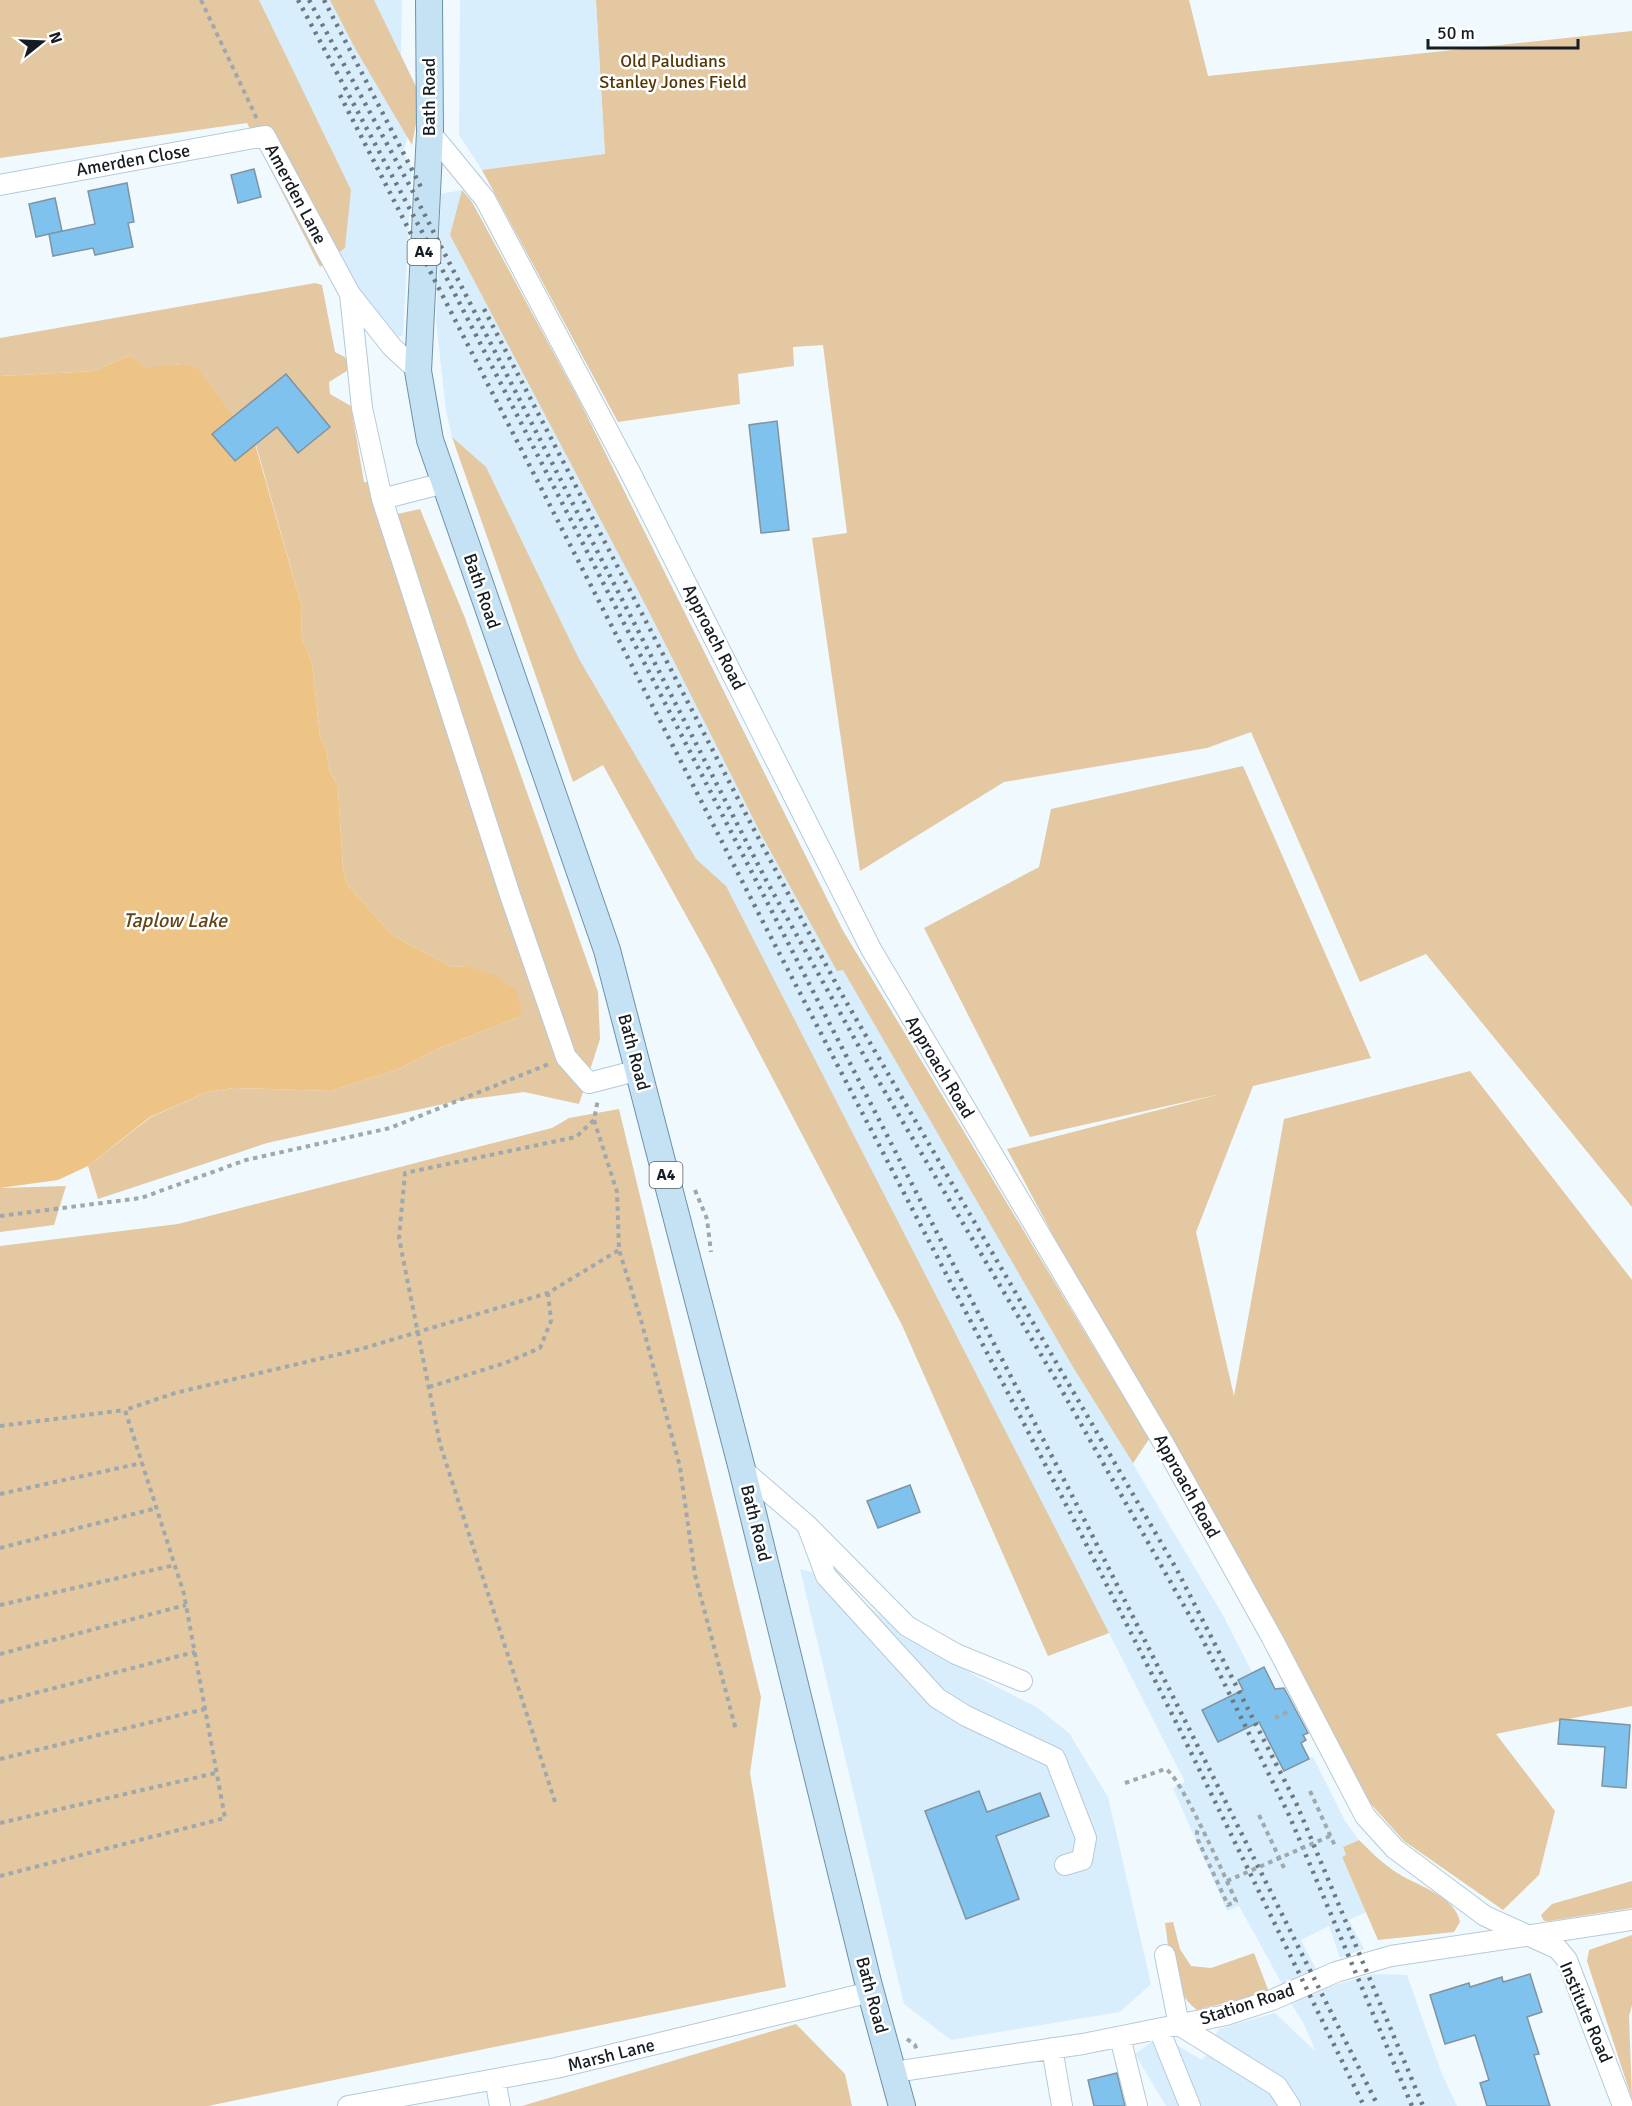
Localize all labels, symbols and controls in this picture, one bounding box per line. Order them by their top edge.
north arrow [12,12,72,72]
scale bar [1428,12,1578,50]
text: 50 m [1437,22,1475,44]
text: N [44,29,67,46]
park label: Old Paludians Stanley Jones Field [599,50,747,93]
street label: Bath Road [418,58,440,136]
street label: Amerden Close [74,139,192,181]
street label: Amerden Lane [260,140,332,248]
road number: A4 [408,239,440,265]
street label: Bath Road [459,550,505,632]
street label: Approach Road [678,581,750,693]
water label: Taplow Lake [123,908,228,933]
street label: Bath Road [613,1011,655,1093]
street label: Approach Road [901,1012,979,1122]
road number: A4 [650,1162,682,1188]
street label: Approach Road [1149,1430,1225,1542]
street label: Bath Road [736,1482,776,1564]
street label: Bath Road [851,1954,893,2036]
street label: Institute Road [1555,1958,1617,2066]
street label: Station Road [1197,1978,1297,2030]
street label: Marsh Lane [565,2034,657,2076]

